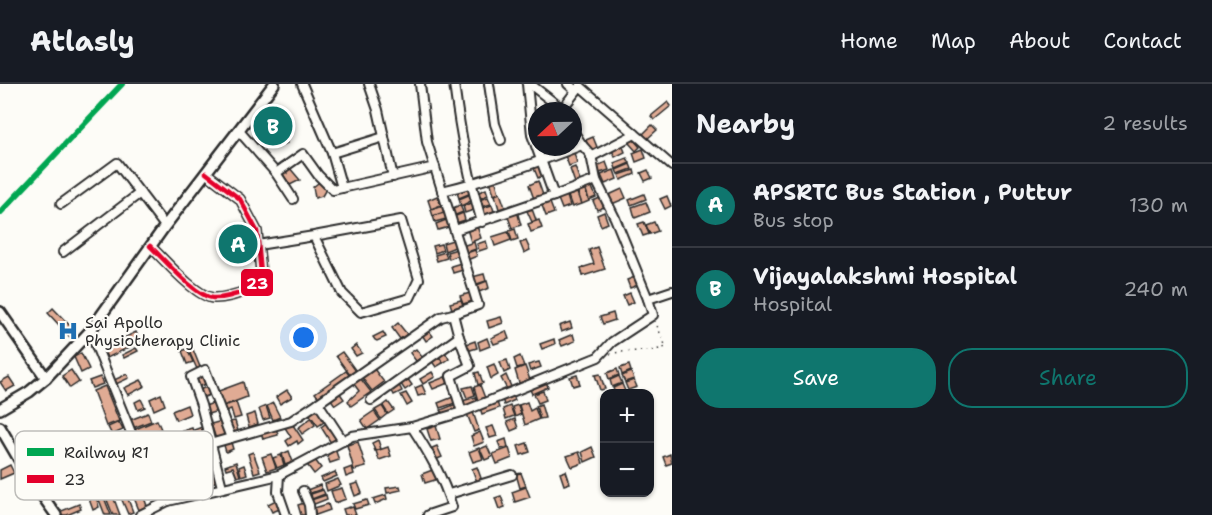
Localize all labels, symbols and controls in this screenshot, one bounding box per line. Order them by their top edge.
text: Atlasly [30,22,135,60]
text: Home [840,27,898,55]
text: Map [931,27,976,55]
text: About [1009,27,1070,55]
text: Contact [1103,27,1182,55]
north arrow [528,102,582,156]
pin: B [254,104,292,148]
text: Nearby [696,106,795,141]
text: 2 results [1102,110,1188,136]
text: APSRTC Bus Station , Puttur [753,178,1072,207]
text: A [708,192,723,218]
text: 130 m [1129,192,1188,218]
text: Bus stop [753,207,834,233]
pin: A [218,222,258,266]
text: Vijayalakshmi Hospital [753,262,1017,291]
line badge: 23 [240,268,274,297]
text: 23 [246,273,268,294]
text: B [709,276,722,302]
text: 240 m [1123,276,1188,302]
text: Hospital [753,291,832,317]
place label: Sai Apollo Physiotherapy Clinic [85,312,240,351]
hospital icon: Sai Apollo Physiotherapy Clinic [56,319,80,343]
your location [289,323,318,352]
button: Save [696,348,936,408]
button: Share [948,348,1188,408]
map controls [600,389,654,497]
button: + [600,389,654,443]
legend [15,431,213,500]
text: Railway R1 [64,442,149,463]
button: − [600,443,654,497]
text: 23 [64,469,86,490]

